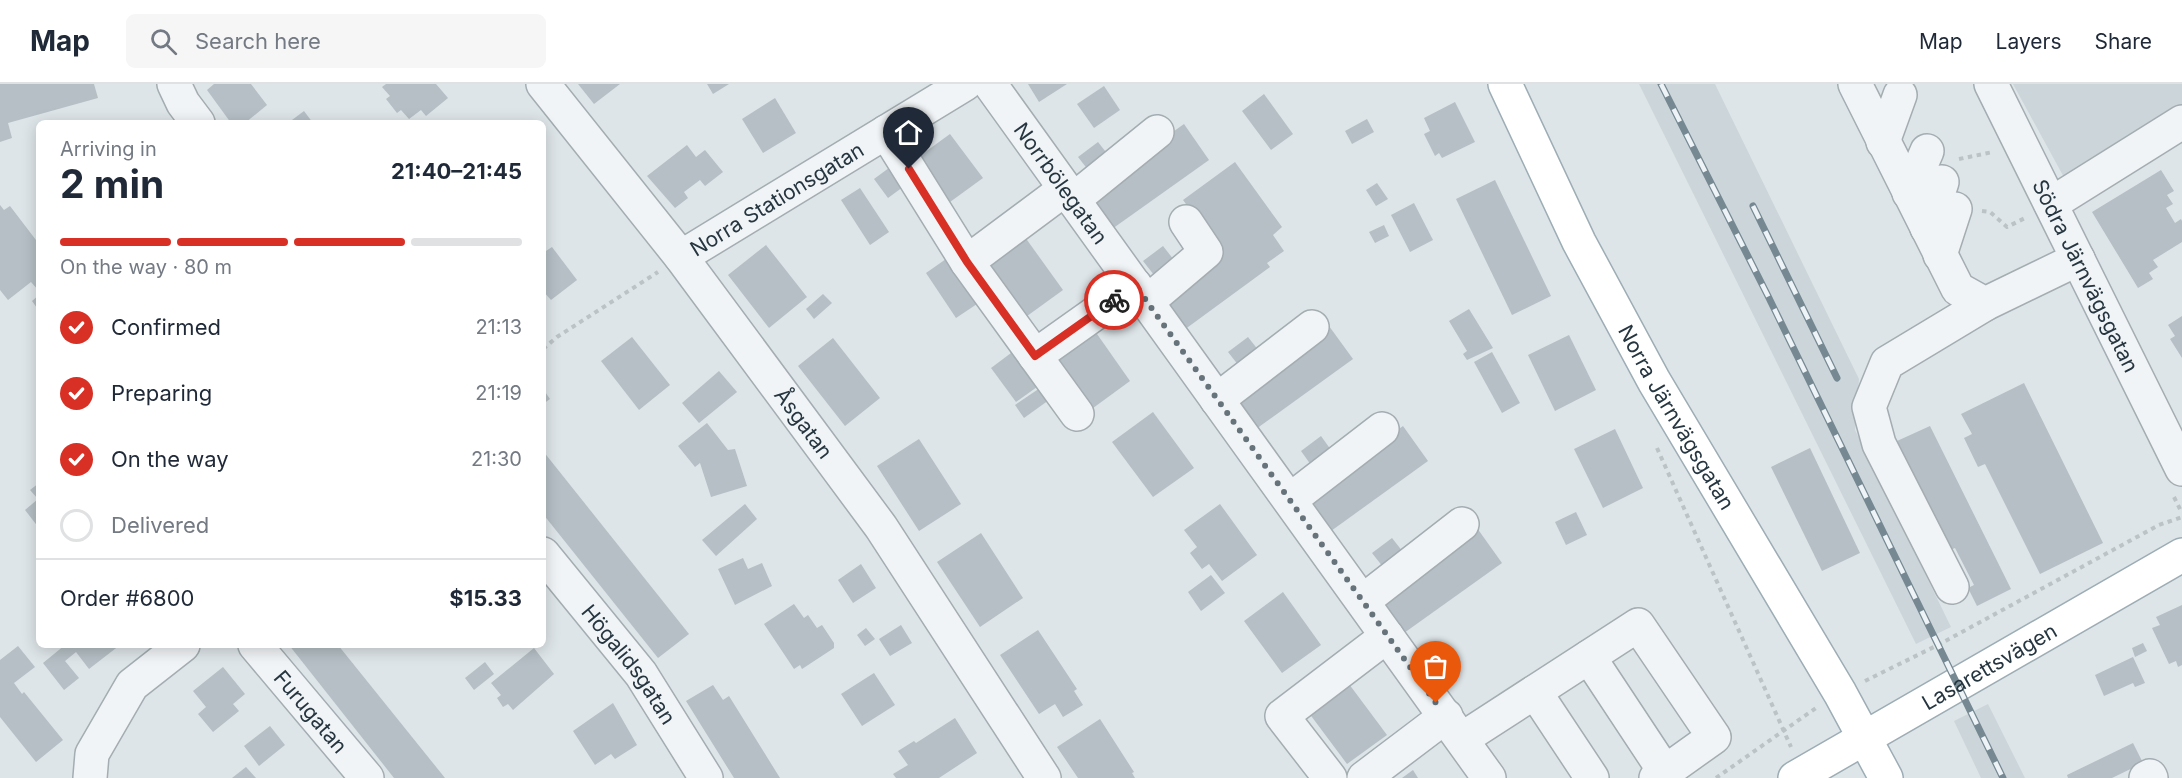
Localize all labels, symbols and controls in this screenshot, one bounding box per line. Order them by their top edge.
search box [126,14,546,68]
text: Map [30,24,90,58]
icon: search [147,25,180,58]
text: Search here [195,28,321,54]
text: Map [1919,29,1963,54]
text: Layers [1996,29,2062,54]
text: Share [2095,29,2152,54]
pin [883,107,934,169]
icon: home [892,116,925,149]
street label: Norrbölegatan [1009,117,1113,249]
street label: Norra Stationsgatan [685,136,868,261]
text: Arriving in [60,137,157,161]
text: 21:40–21:45 [391,158,522,184]
text: 2 min [60,160,164,207]
street label: Södra Järnvägsgatan [2028,175,2144,376]
text: On the way · 80 m [60,255,232,279]
courier [1084,270,1144,330]
icon: bike [1098,284,1131,317]
icon: check [60,311,93,344]
text: Confirmed [111,314,221,340]
text: 21:13 [475,315,522,339]
street label: Norra Järnvägsgatan [1613,320,1740,514]
icon: check [60,377,93,410]
text: Preparing [111,380,212,406]
text: 21:19 [475,381,522,405]
street label: Åsgatan [770,382,838,463]
icon: check [60,443,93,476]
text: On the way [111,446,229,472]
text: 21:30 [471,447,522,471]
text: Delivered [111,512,209,538]
text: Order #6800 [60,585,194,611]
text: $15.33 [449,585,522,611]
street label: Högalidsgatan [577,599,682,729]
street label: Lasarettsvägen [1917,617,2061,715]
pin [1410,641,1461,703]
icon: bag [1419,650,1452,683]
street label: Furugatan [269,665,353,758]

